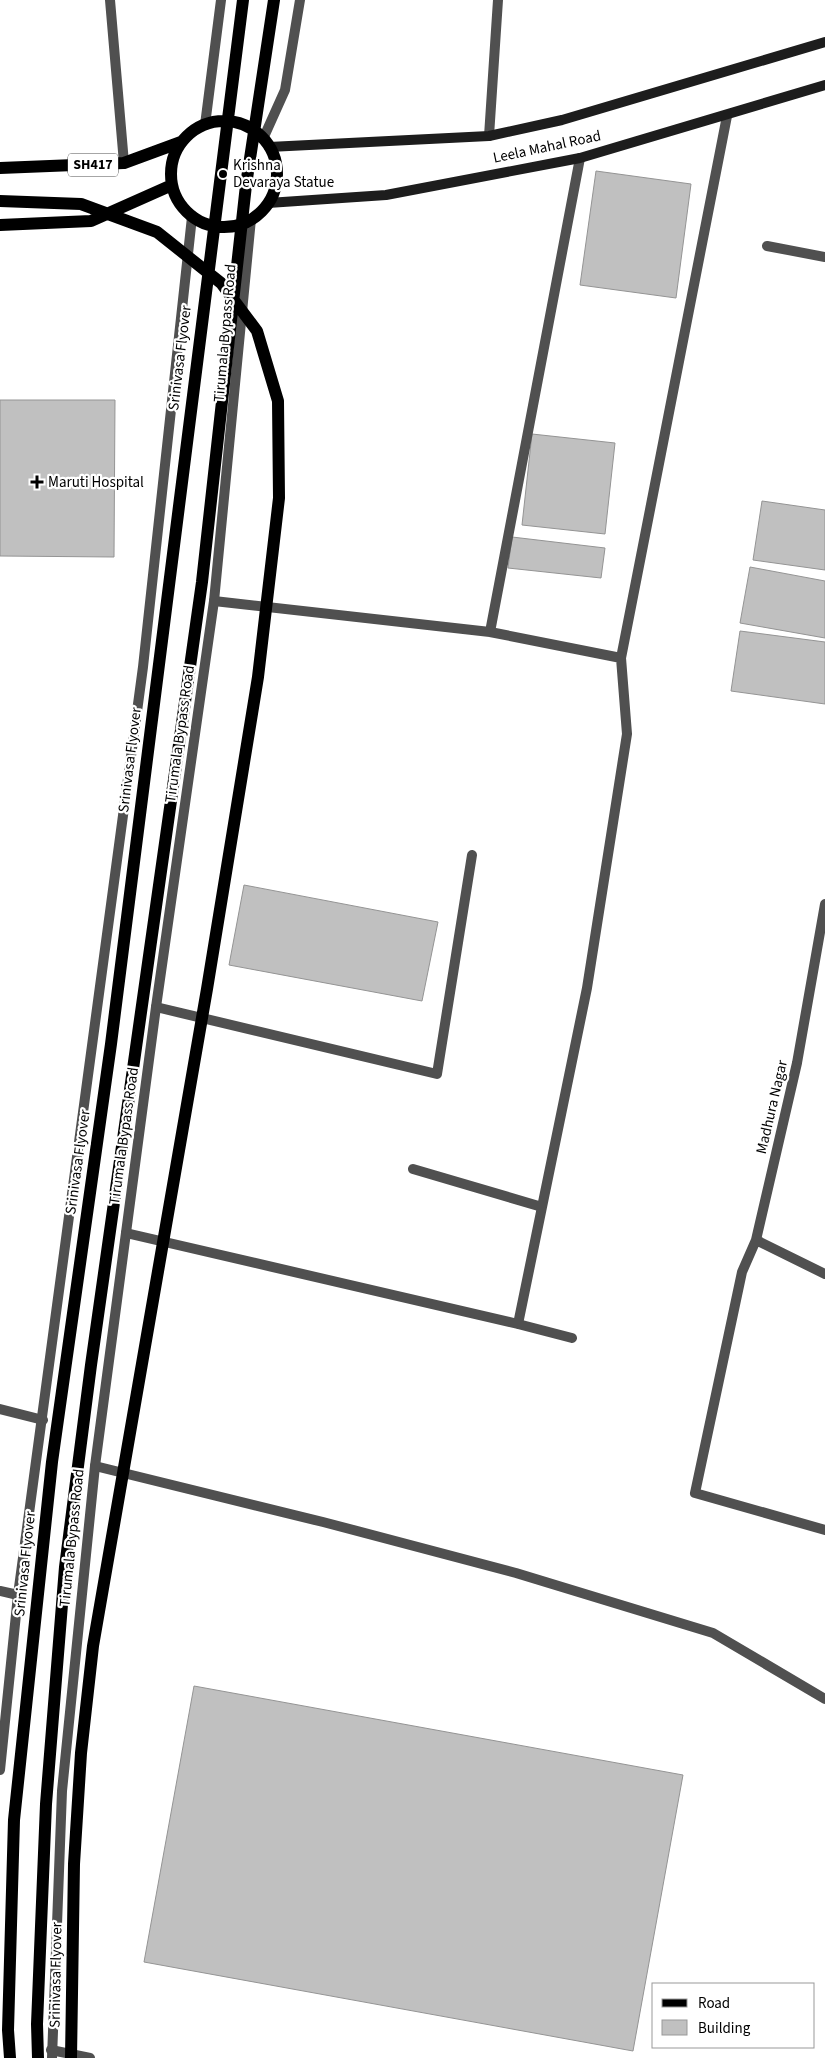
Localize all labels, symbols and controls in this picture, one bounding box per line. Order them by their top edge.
street label: Leela Mahal Road [491,125,603,169]
road number: SH417 [68,154,118,176]
place label: Krishna Devaraya Statue [233,155,334,193]
marker: Krishna Devaraya Statue [217,168,229,180]
street label: Tirumala Bypass Road [209,263,241,403]
street label: Srinivasa Flyover [163,303,197,412]
place label: Maruti Hospital [48,472,144,493]
marker: Maruti Hospital [30,475,44,489]
street label: Tirumala Bypass Road [160,664,200,804]
street label: Srinivasa Flyover [113,705,147,814]
street label: Madhura Nagar [751,1057,793,1156]
street label: Tirumala Bypass Road [104,1066,144,1206]
street label: Srinivasa Flyover [60,1107,96,1216]
street label: Tirumala Bypass Road [54,1468,90,1608]
street label: Srinivasa Flyover [9,1510,41,1618]
street label: Srinivasa Flyover [45,1921,67,2028]
legend [652,1983,815,2048]
text: Road [698,1993,730,2014]
text: Building [698,2018,751,2039]

